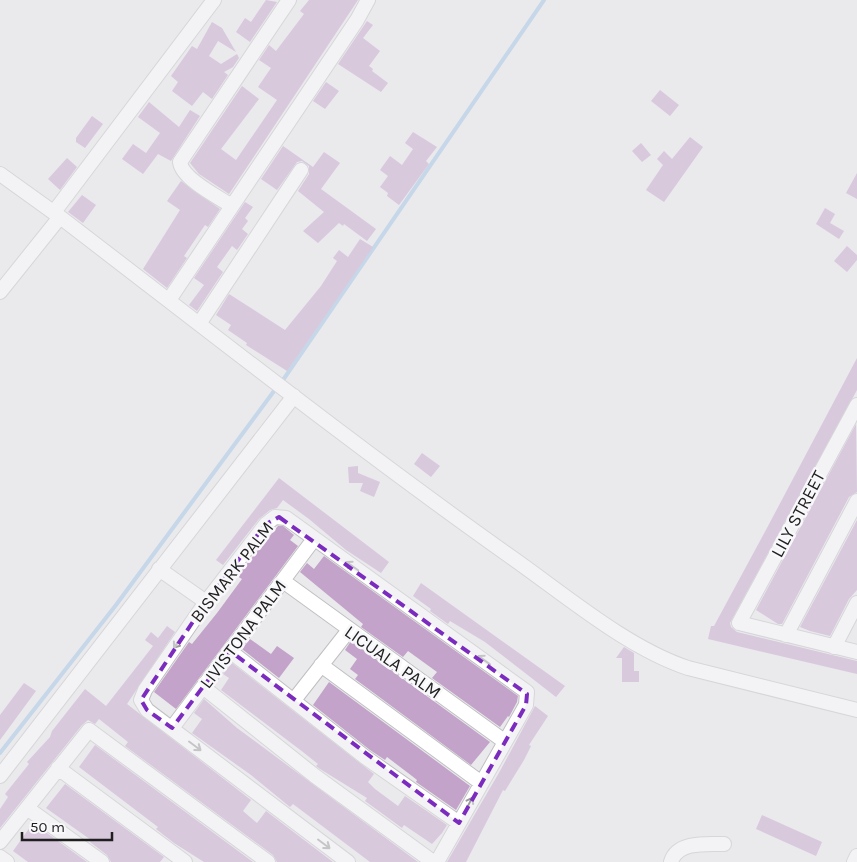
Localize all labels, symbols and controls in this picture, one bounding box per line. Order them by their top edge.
street label: LILY STREET [766,467,830,561]
street label: BISMARK PALM [186,517,278,627]
one-way arrow [345,561,359,571]
street label: LIVISTONA PALM [195,575,291,693]
street label: LICUALA PALM [340,621,446,703]
one-way arrow [173,635,183,649]
one-way arrow [477,655,491,665]
one-way arrow [188,740,201,751]
one-way arrow [465,797,474,812]
scale bar [22,810,112,842]
text: 50 m [30,818,65,836]
one-way arrow [317,839,331,849]

